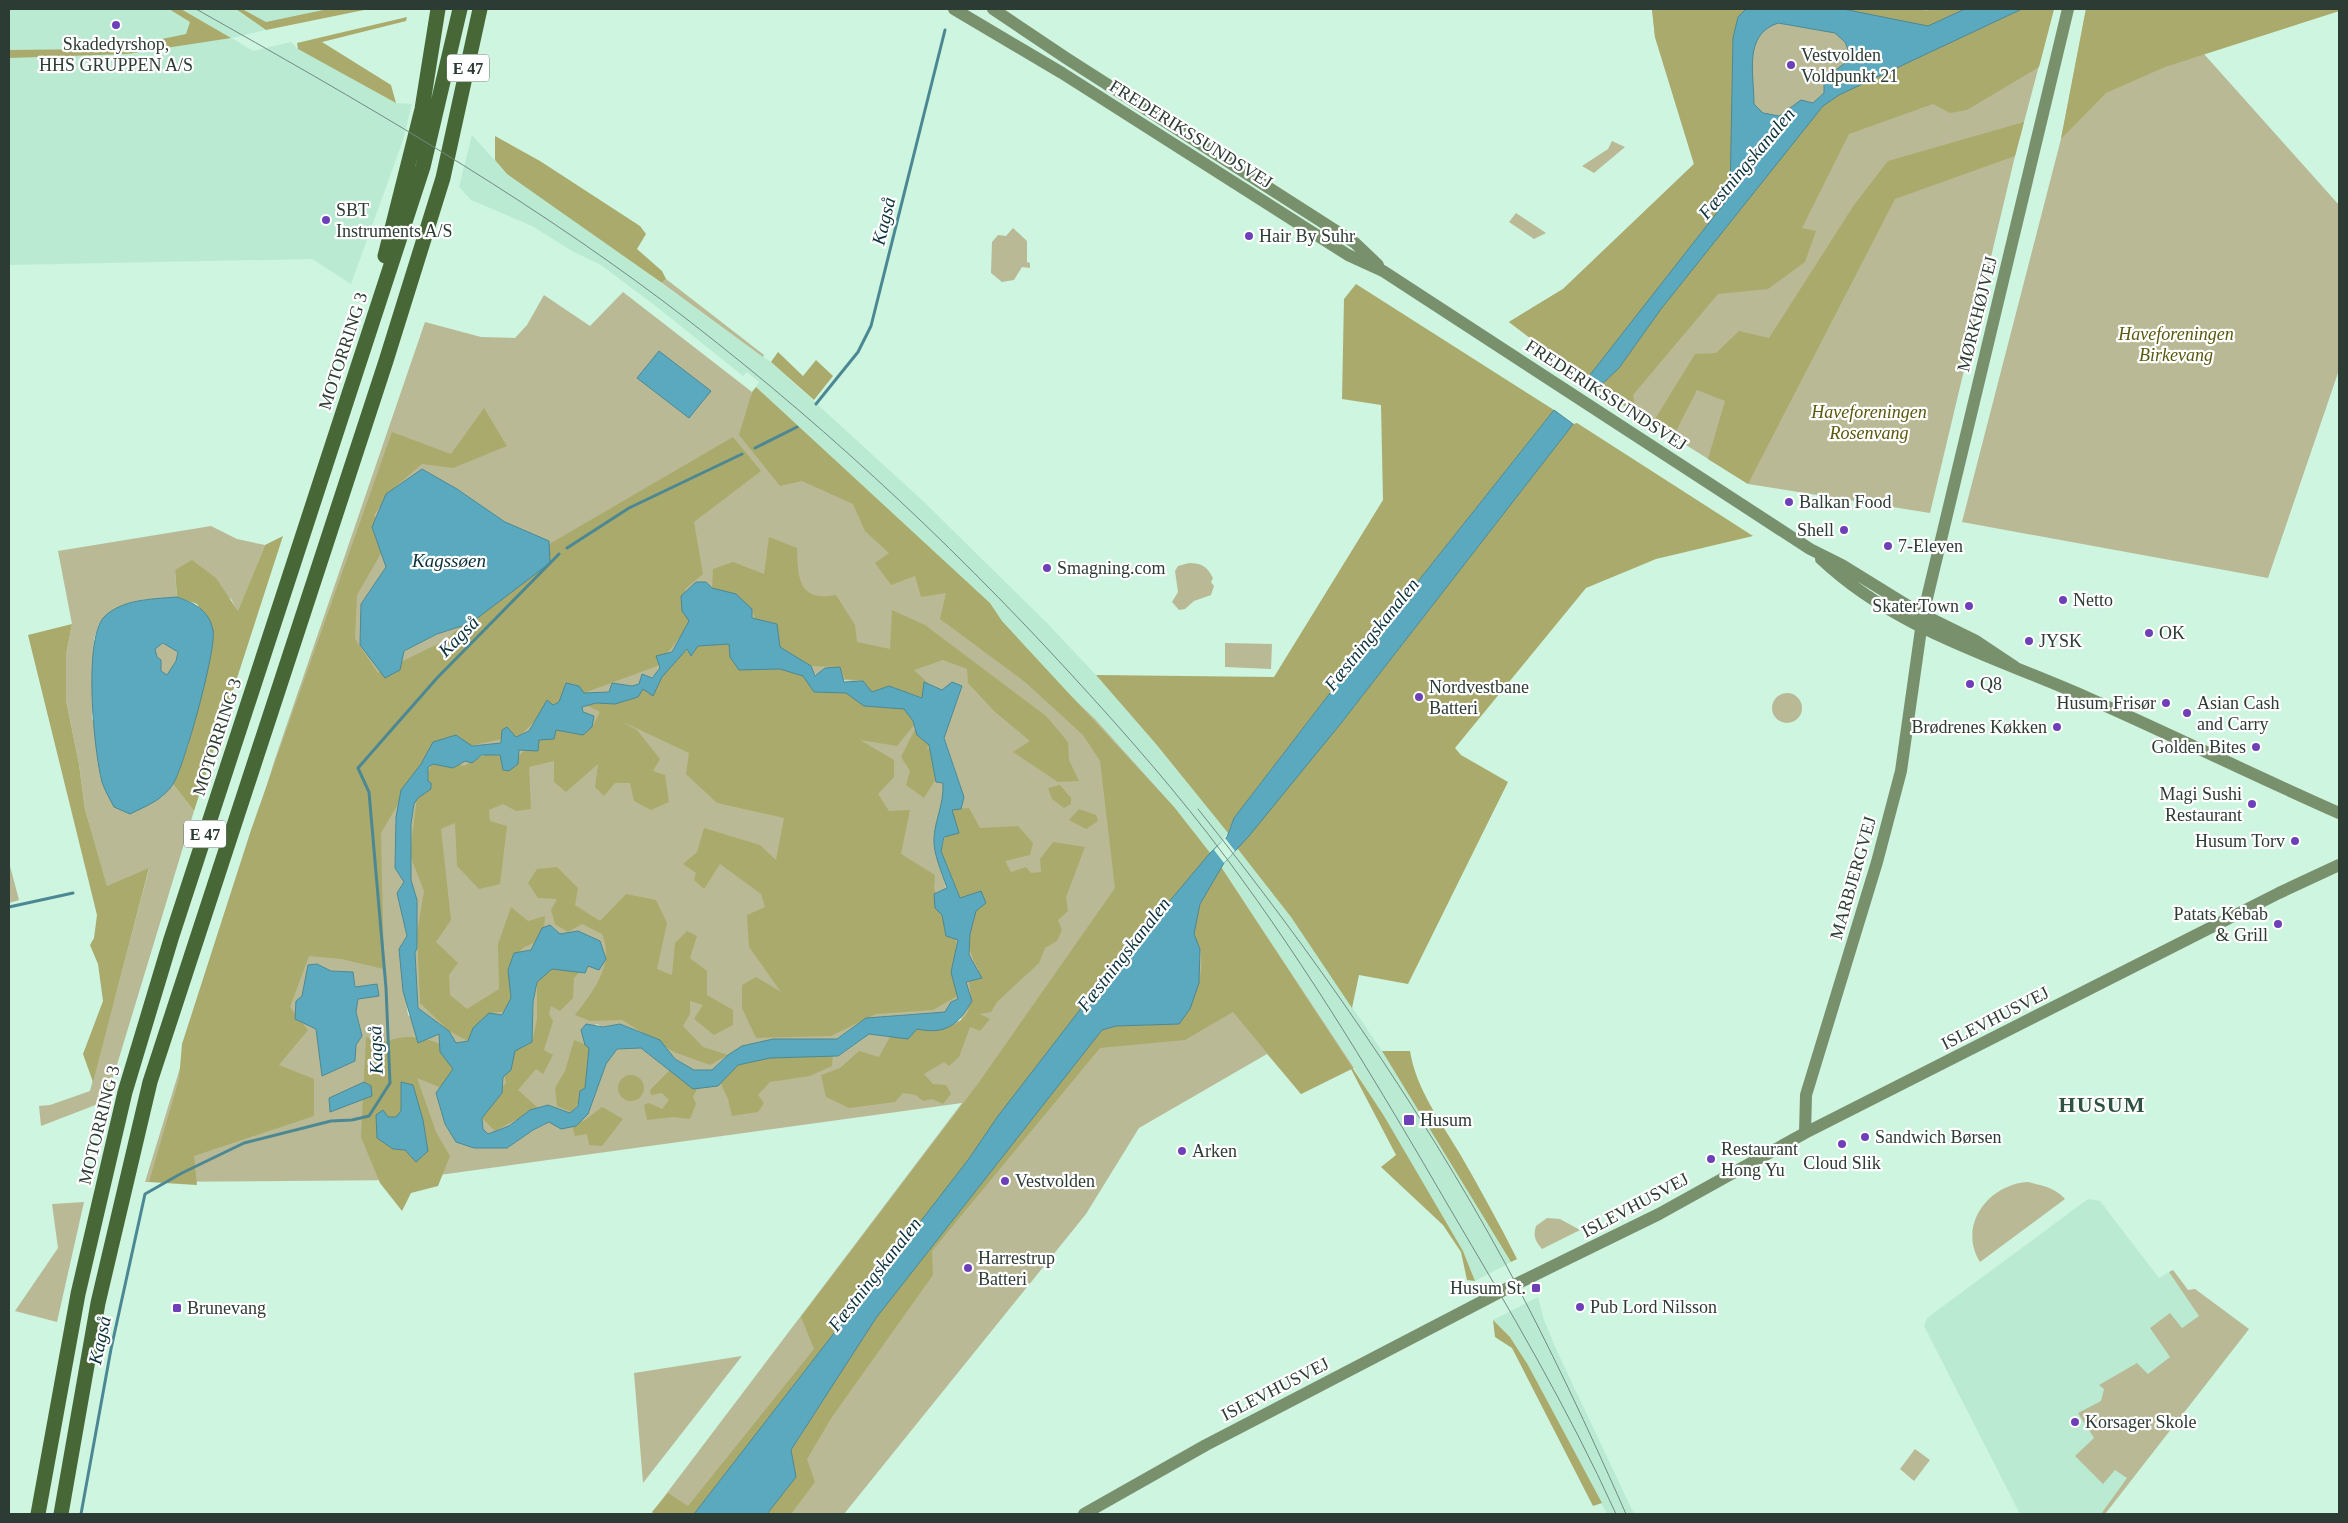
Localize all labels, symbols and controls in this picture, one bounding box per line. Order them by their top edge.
marker: Skadedyrshop, HHS GRUPPEN A/S [110,19,122,31]
place label: Skadedyrshop, HHS GRUPPEN A/S [39,34,193,75]
place label: Vestvolden Voldpunkt 21 [1801,45,1898,86]
road number: E 47 [447,54,489,82]
marker: Vestvolden Voldpunkt 21 [1785,59,1797,71]
street label: FREDERIKSSUNDSVEJ [1106,76,1276,192]
water label: Fæstningskanalen [1693,104,1799,224]
water label: Kagså [867,195,900,248]
place label: SBT Instruments A/S [336,200,453,241]
marker: SBT Instruments A/S [320,214,332,226]
place label: Hair By Suhr [1259,226,1355,246]
marker: Hair By Suhr [1243,230,1255,242]
street label: MØRKHØJVEJ [1953,254,2001,374]
street label: MOTORRING 3 [315,290,371,412]
park label: Haveforeningen Birkevang [2117,324,2234,365]
street label: FREDERIKSSUNDSVEJ [1522,335,1690,455]
park label: Haveforeningen Rosenvang [1810,402,1927,443]
place label: Balkan Food [1799,492,1892,512]
marker: Balkan Food [1783,496,1795,508]
place label: Shell [1797,520,1834,540]
marker: Shell [1838,524,1850,536]
place label: 7-Eleven [1898,536,1963,556]
marker: 7-Eleven [1882,540,1894,552]
water label: Kagssøen [411,550,486,571]
place label: Smagning.com [1057,558,1166,578]
marker: Smagning.com [1041,562,1053,574]
water label: Fæstningskanalen [1319,574,1423,695]
place label: Netto [2073,590,2113,610]
marker: Netto [2057,594,2069,606]
place label: SkaterTown [1872,596,1959,616]
marker: SkaterTown [1963,600,1975,612]
water label: Kagså [433,612,483,662]
place label: OK [2159,623,2185,643]
marker: OK [2143,627,2155,639]
place label: JYSK [2039,631,2082,651]
marker: JYSK [2023,635,2035,647]
place label: Q8 [1980,674,2002,694]
street label: MOTORRING 3 [189,676,245,798]
place label: Nordvestbane Batteri [1429,677,1529,718]
marker: Q8 [1964,678,1976,690]
marker: Nordvestbane Batteri [1413,691,1425,703]
place label: Husum Frisør [2056,693,2156,713]
place label: Asian Cash and Carry [2197,693,2280,734]
marker: Husum Frisør [2160,697,2172,709]
marker: Asian Cash and Carry [2181,707,2193,719]
place label: Brødrenes Køkken [1912,717,2047,737]
marker: Brødrenes Køkken [2051,721,2063,733]
place label: Golden Bites [2152,737,2246,757]
marker: Golden Bites [2250,741,2262,753]
place label: Magi Sushi Restaurant [2159,784,2242,825]
marker: Magi Sushi Restaurant [2246,798,2258,810]
street label: MARBJERGVEJ [1826,814,1880,942]
road number: E 47 [184,821,226,848]
place label: Husum Torv [2195,831,2285,851]
marker: Husum Torv [2289,835,2301,847]
water label: Fæstningskanalen [1072,893,1174,1016]
place label: Patats Kebab & Grill [2174,904,2268,945]
marker: Patats Kebab & Grill [2272,918,2284,930]
street label: ISLEVHUSVEJ [1938,982,2052,1054]
water label: Kagså [364,1025,387,1076]
street label: MOTORRING 3 [75,1063,123,1187]
district label: HUSUM [2059,1092,2145,1117]
place label: Husum [1420,1110,1472,1130]
marker: Husum [1402,1113,1416,1127]
place label: Sandwich Børsen [1875,1127,2001,1147]
marker: Sandwich Børsen [1859,1131,1871,1143]
marker: Cloud Slik [1836,1138,1848,1150]
place label: Restaurant Hong Yu [1721,1139,1798,1180]
place label: Arken [1192,1141,1237,1161]
marker: Arken [1176,1145,1188,1157]
marker: Restaurant Hong Yu [1705,1153,1717,1165]
place label: Cloud Slik [1803,1153,1881,1173]
street label: ISLEVHUSVEJ [1578,1168,1692,1242]
place label: Vestvolden [1015,1171,1095,1191]
marker: Vestvolden [999,1175,1011,1187]
water label: Fæstningskanalen [823,1213,925,1336]
place label: Harrestrup Batteri [978,1248,1055,1289]
marker: Harrestrup Batteri [962,1262,974,1274]
place label: Husum St. [1450,1278,1526,1298]
marker: Husum St. [1530,1282,1542,1294]
place label: Pub Lord Nilsson [1590,1297,1717,1317]
place label: Brunevang [187,1298,266,1318]
marker: Pub Lord Nilsson [1574,1301,1586,1313]
marker: Brunevang [171,1302,183,1314]
water label: Kagså [84,1314,115,1367]
street label: ISLEVHUSVEJ [1218,1353,1332,1425]
place label: Korsager Skole [2085,1412,2196,1432]
marker: Korsager Skole [2069,1416,2081,1428]

